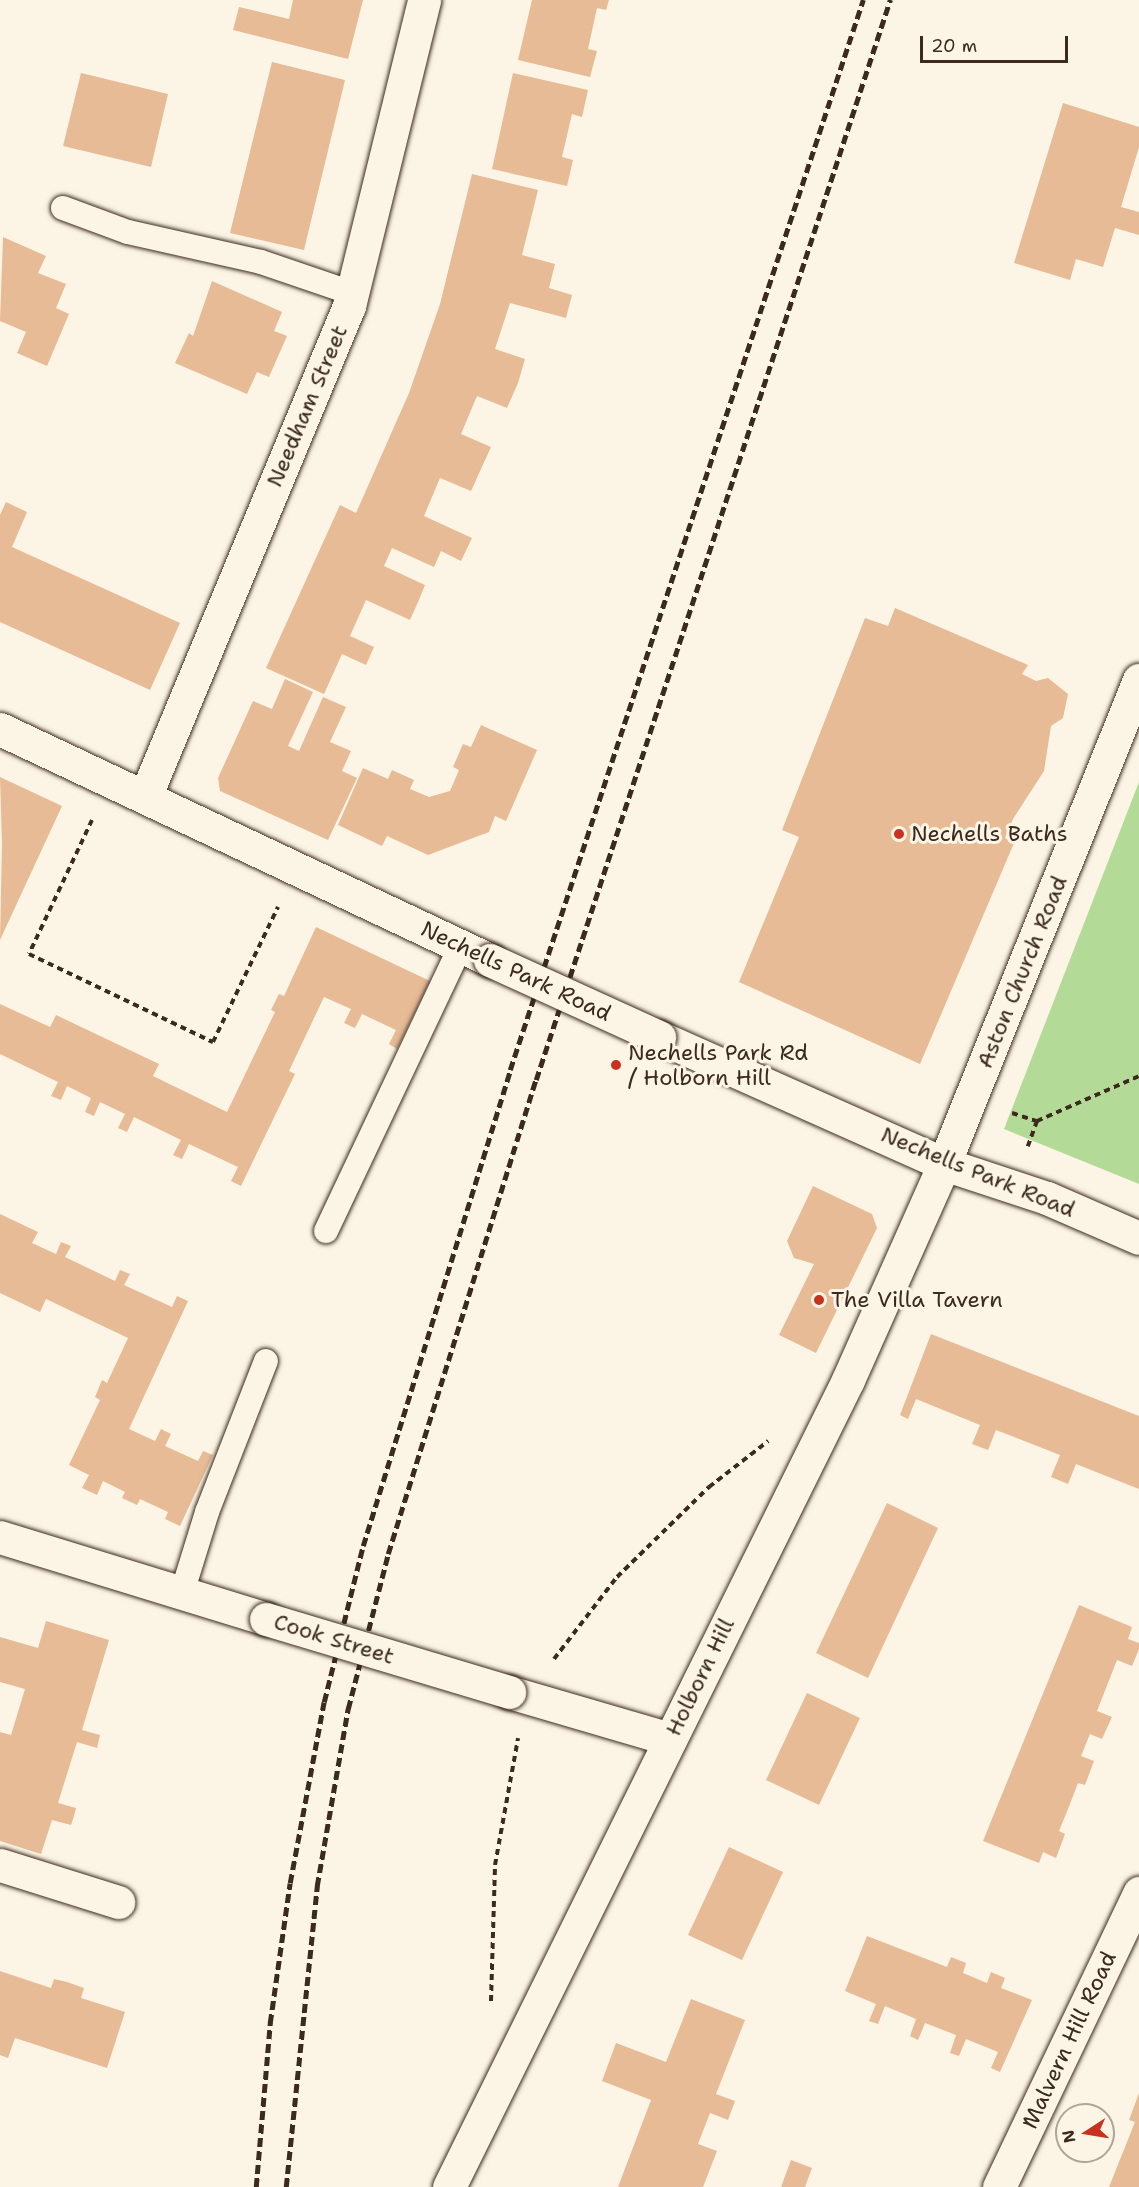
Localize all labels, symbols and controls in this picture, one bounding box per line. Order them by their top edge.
scale bar [923,24,1072,62]
text: 20 m [931,34,977,58]
street label: Needham Street [261,321,353,491]
place label: Nechells Baths [911,821,1068,847]
marker: Nechells Baths [892,827,906,841]
street label: Aston Church Road [971,872,1073,1072]
street label: Nechells Park Road [417,915,615,1027]
place label: Nechells Park Rd / Holborn Hill [628,1039,808,1090]
marker: Nechells Park Rd / Holborn Hill [609,1058,623,1072]
street label: Nechells Park Road [877,1121,1079,1223]
place label: The Villa Tavern [831,1287,1003,1313]
marker: The Villa Tavern [812,1293,826,1307]
street label: Cook Street [271,1608,397,1670]
street label: Holborn Hill [660,1614,740,1740]
street label: Malvern Hill Road [1016,1947,1122,2133]
north arrow [1055,2103,1115,2163]
text: N [1057,2128,1080,2145]

